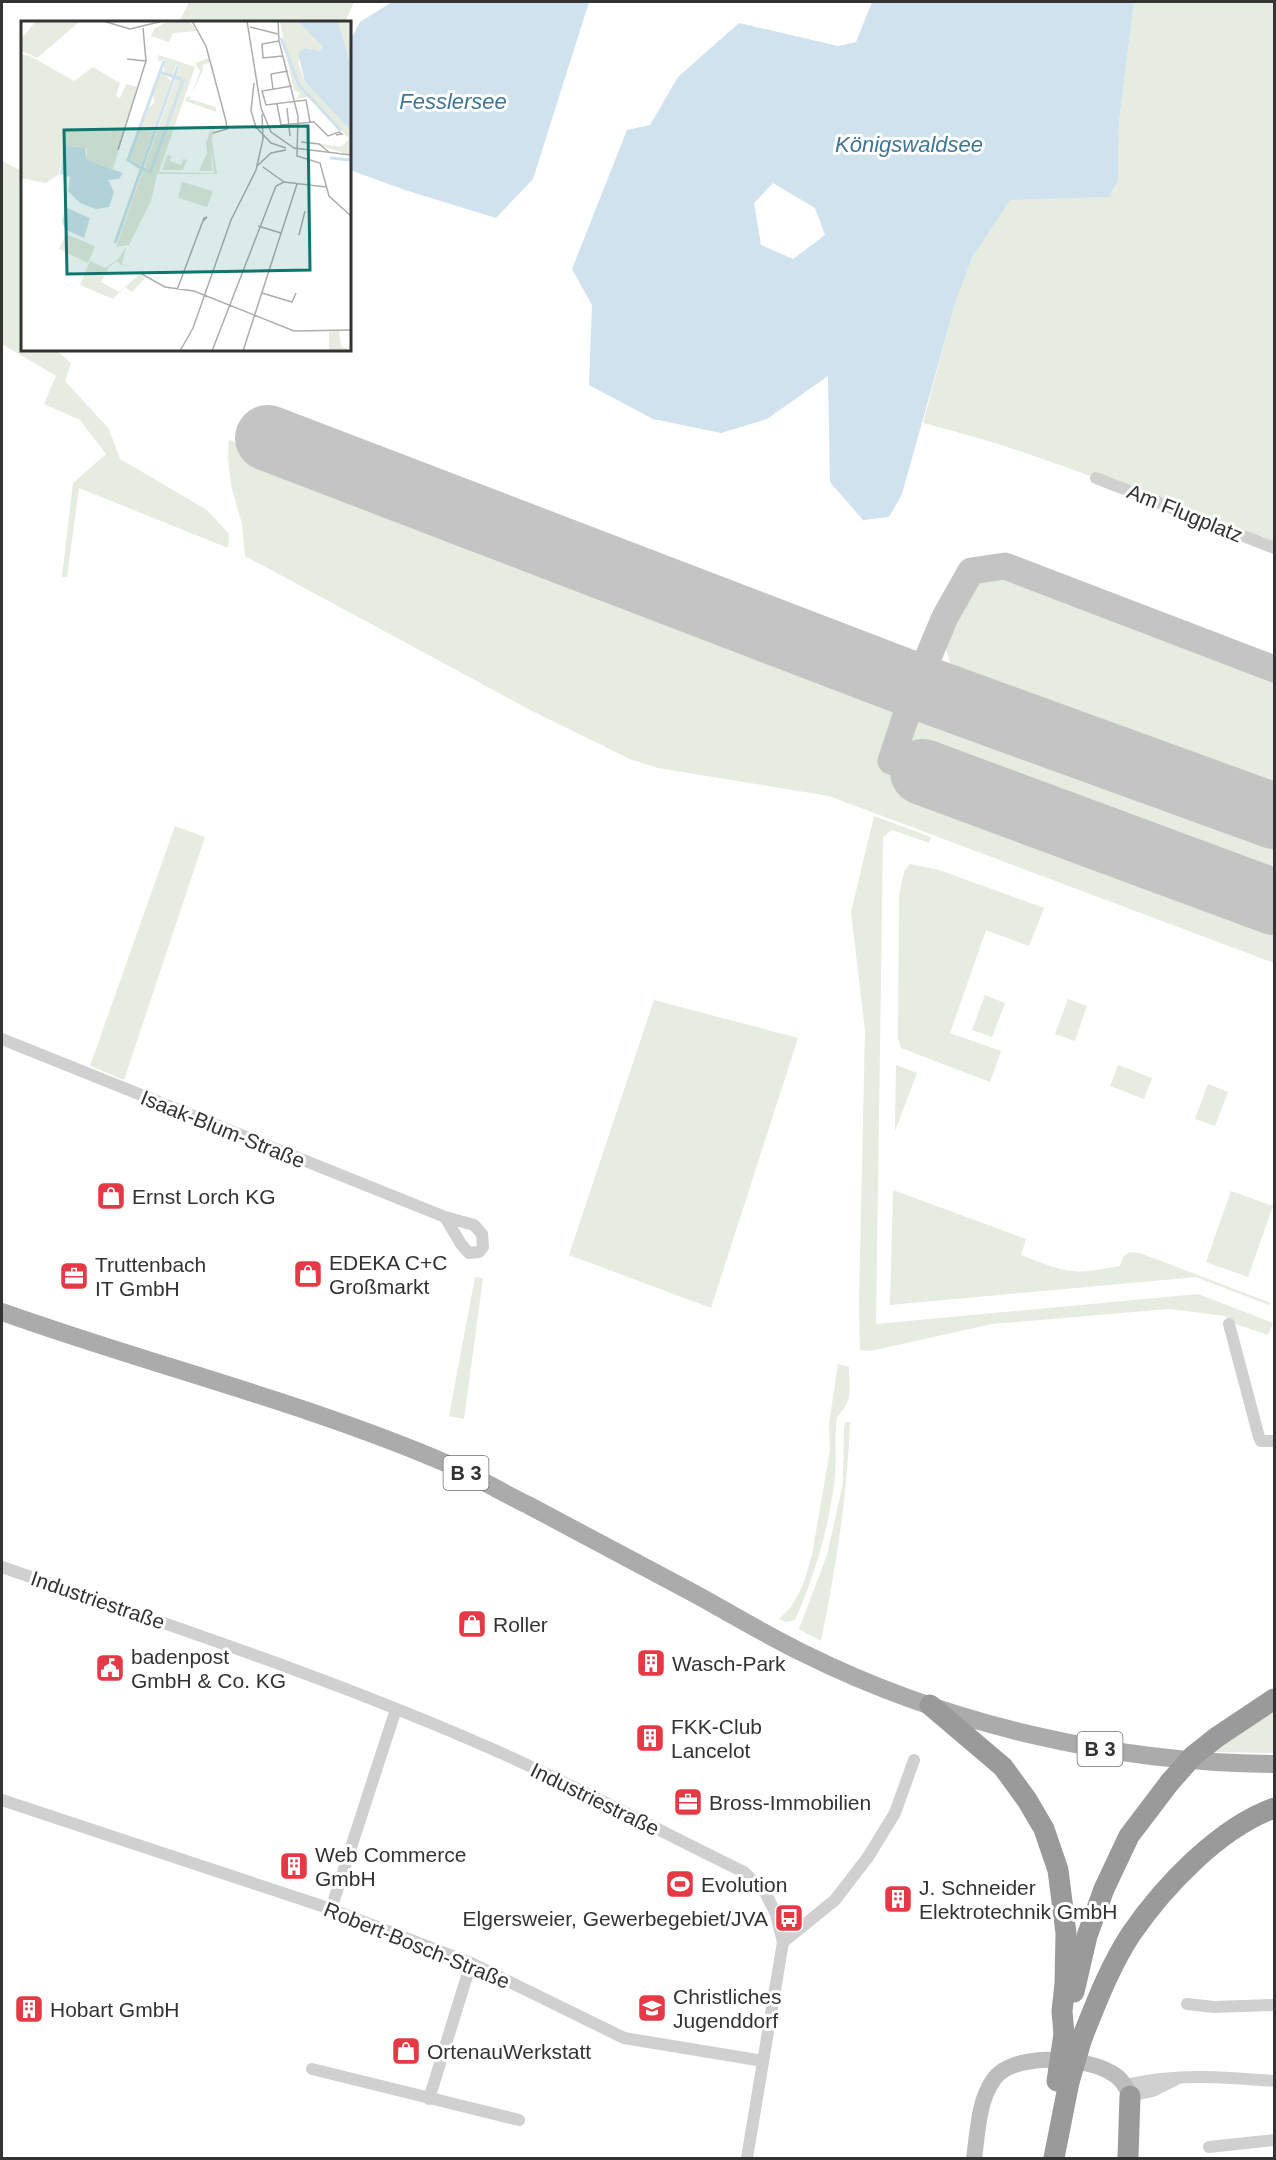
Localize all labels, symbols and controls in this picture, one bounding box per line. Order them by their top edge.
inset map [21,21,351,351]
water label: Fesslersee [399,89,507,114]
water label: Königswaldsee [835,132,983,157]
street label: Am Flugplatz [1124,479,1246,547]
street label: Isaak-Blum-Straße [138,1086,308,1172]
shop icon: Ernst Lorch KG [95,1180,127,1212]
place label: Ernst Lorch KG [132,1185,276,1208]
place label: EDEKA C+C Großmarkt [329,1251,447,1298]
place label: Truttenbach IT GmbH [95,1253,206,1300]
shop icon: EDEKA C+C Großmarkt [292,1258,324,1290]
office icon: Truttenbach IT GmbH [58,1260,90,1292]
road number: B 3 [444,1456,488,1490]
street label: Industriestraße [28,1566,168,1634]
shop icon: Roller [456,1608,488,1640]
place label: Roller [493,1613,548,1636]
place label: badenpost GmbH & Co. KG [131,1645,286,1692]
building icon: Wasch-Park [635,1647,667,1679]
public building icon: badenpost GmbH & Co. KG [94,1652,126,1684]
place label: Wasch-Park [672,1652,786,1675]
place label: FKK-Club Lancelot [671,1715,762,1762]
building icon: FKK-Club Lancelot [634,1722,666,1754]
road number: B 3 [1078,1732,1122,1766]
street label: Industriestraße [527,1758,663,1840]
office icon: Bross-Immobilien [672,1786,704,1818]
place label: Bross-Immobilien [709,1791,871,1814]
place label: Web Commerce GmbH [315,1843,466,1890]
building icon: Web Commerce GmbH [278,1850,310,1882]
sports icon: Evolution [664,1868,696,1900]
place label: Evolution [701,1873,787,1896]
place label: J. Schneider Elektrotechnik GmbH [919,1876,1117,1923]
building icon: J. Schneider Elektrotechnik GmbH [882,1883,914,1915]
street label: Robert-Bosch-Straße [321,1897,513,1993]
bus stop icon: Elgersweier, Gewerbegebiet/JVA [773,1902,805,1934]
place label: Elgersweier, Gewerbegebiet/JVA [463,1907,768,1930]
place label: Christliches Jugenddorf [673,1985,782,2032]
school or university icon: Christliches Jugenddorf [636,1992,668,2024]
building icon: Hobart GmbH [13,1993,45,2025]
place label: Hobart GmbH [50,1998,180,2021]
shop icon: OrtenauWerkstatt [390,2035,422,2067]
place label: OrtenauWerkstatt [427,2040,591,2063]

